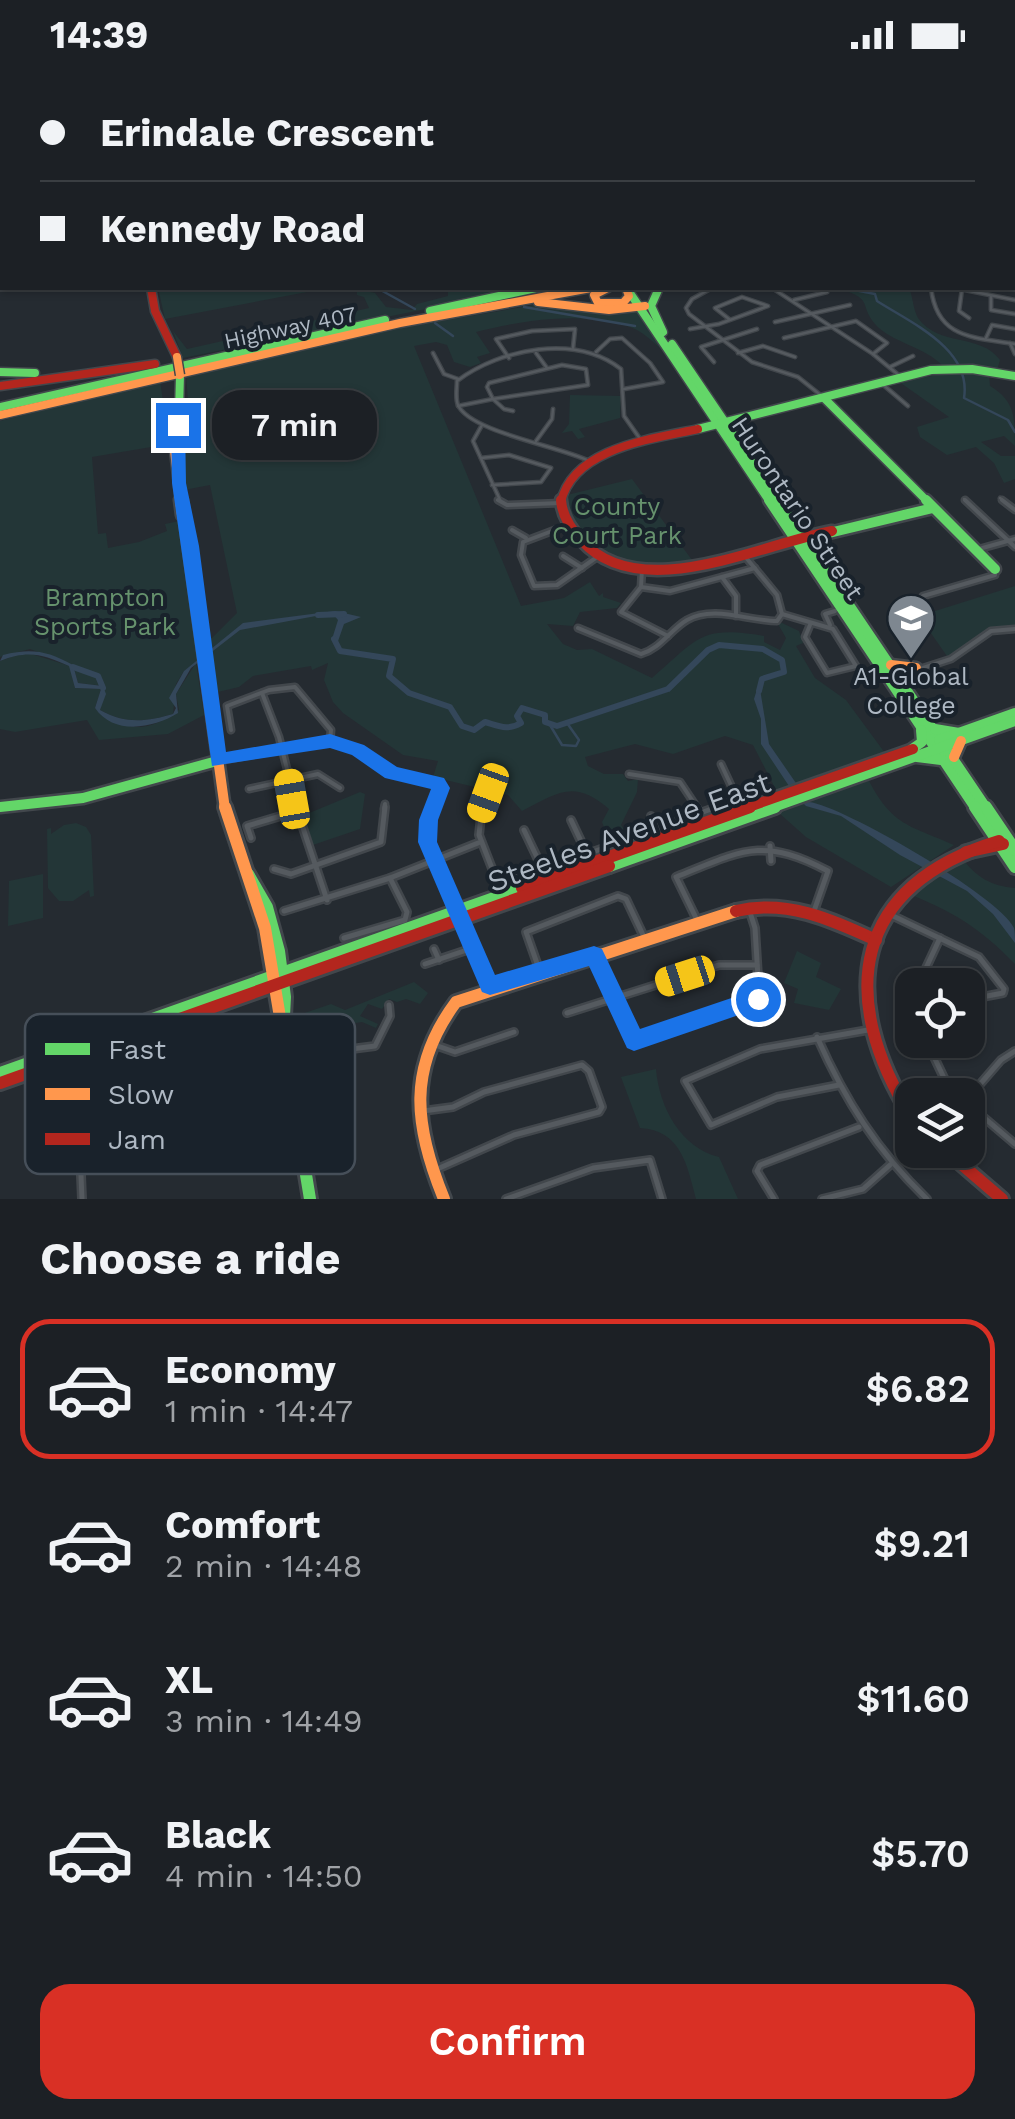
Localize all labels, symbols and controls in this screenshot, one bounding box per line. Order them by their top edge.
text: 14:39 [50,13,148,57]
text: Erindale Crescent [100,111,434,155]
text: Kennedy Road [100,207,365,251]
street label: Highway 407 [222,301,358,354]
callout: 7 min [213,390,378,460]
route end [156,403,201,448]
text: 7 min [251,406,338,444]
street label: Hurontario Street [726,411,870,605]
park label: County Court Park [552,492,682,550]
park label: Brampton Sports Park [34,583,176,641]
school or university icon: A1-Global College [885,592,937,660]
place label: A1-Global College [853,662,969,720]
car [464,760,512,826]
street label: Steeles Avenue East [483,764,776,899]
car [272,767,312,831]
car [652,952,718,1000]
map controls [895,968,985,1168]
button: locate [895,968,985,1058]
route start [736,977,781,1022]
legend [25,1014,355,1174]
text: Fast [108,1033,166,1066]
text: Slow [108,1078,174,1111]
button: layers [895,1078,985,1168]
text: Jam [108,1123,166,1156]
text: Choose a ride [40,1232,340,1285]
icon: car [45,1344,135,1434]
text: Economy [165,1348,336,1392]
text: $6.82 [866,1367,970,1411]
text: 1 min · 14:47 [165,1392,353,1430]
icon: car [45,1499,135,1589]
text: Comfort [165,1503,320,1547]
text: $9.21 [874,1522,970,1566]
text: 2 min · 14:48 [165,1547,363,1585]
icon: car [45,1654,135,1744]
text: XL [165,1658,213,1702]
text: $11.60 [857,1677,970,1721]
text: 3 min · 14:49 [165,1702,363,1740]
icon: car [45,1809,135,1899]
text: Black [165,1813,271,1857]
text: $5.70 [871,1832,970,1876]
text: 4 min · 14:50 [165,1857,363,1895]
button: Confirm [40,1984,975,2099]

